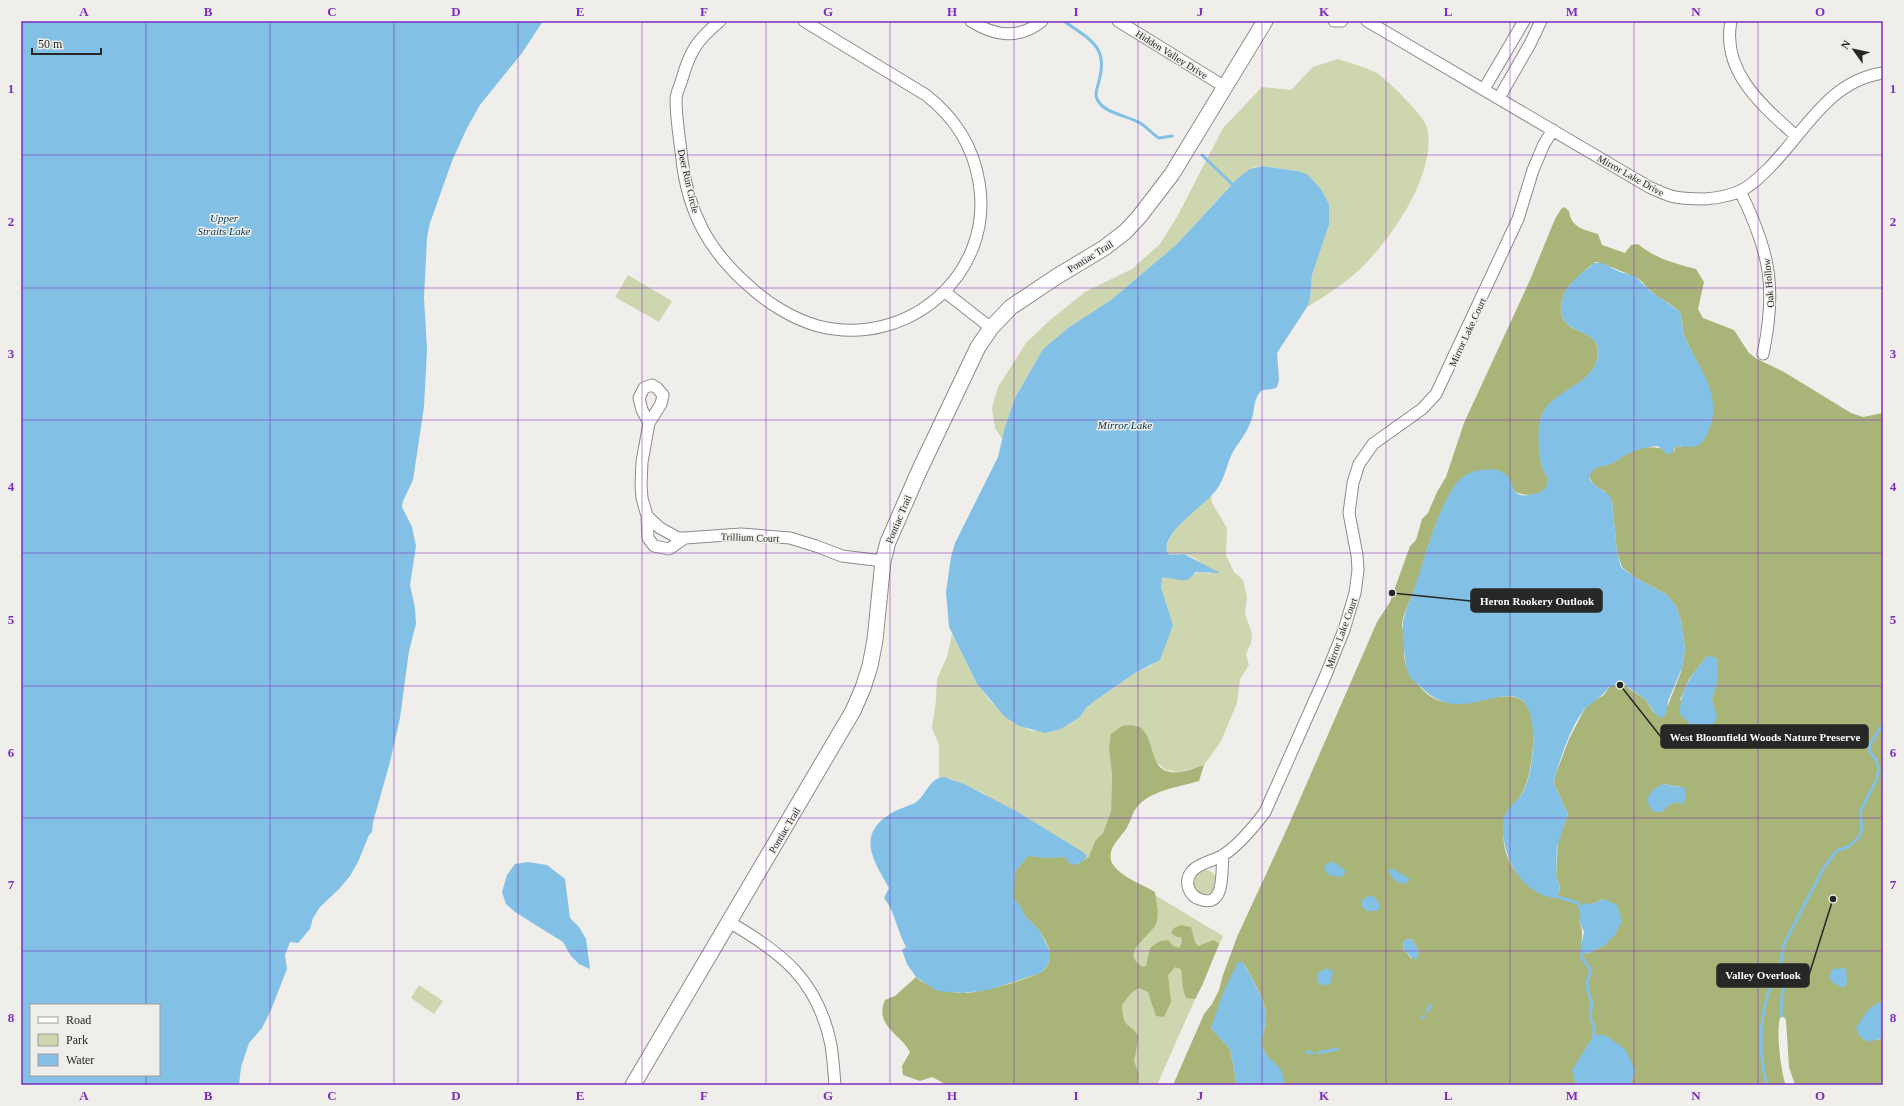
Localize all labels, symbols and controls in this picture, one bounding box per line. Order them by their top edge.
text: A [79,4,89,19]
text: B [204,4,213,19]
text: C [327,4,337,19]
text: D [451,4,461,19]
text: E [576,4,584,19]
text: F [700,4,708,19]
text: G [823,4,833,19]
text: H [947,4,957,19]
text: I [1073,4,1079,19]
text: J [1197,4,1204,19]
text: K [1319,4,1330,19]
text: L [1444,4,1453,19]
text: M [1566,4,1578,19]
text: N [1691,4,1701,19]
text: O [1815,4,1825,19]
street label: Hidden Valley Drive [1134,28,1210,81]
scale bar [32,30,101,56]
north arrow [1834,30,1874,70]
text: 50 m [38,37,63,51]
text: N [1838,38,1853,51]
text: 1 [8,81,14,96]
text: 1 [1890,81,1896,96]
street label: Deer Run Circle [676,148,701,215]
street label: Mirror Lake Drive [1596,153,1666,199]
water label: Upper Straits Lake [198,212,251,237]
text: 2 [8,214,14,229]
text: 2 [1890,214,1896,229]
street label: Pontiac Trail [1066,238,1115,275]
street label: Oak Hollow [1761,257,1776,308]
street label: Mirror Lake Court [1447,296,1488,368]
text: 3 [8,346,15,361]
text: 3 [1890,346,1897,361]
water label: Mirror Lake [1097,419,1152,431]
text: 4 [8,479,15,494]
text: 4 [1890,479,1897,494]
street label: Pontiac Trail [883,493,914,545]
street label: Trillium Court [721,531,780,544]
callout: Heron Rookery Outlook [1471,589,1602,612]
text: Heron Rookery Outlook [1480,595,1595,607]
street label: Mirror Lake Court [1324,596,1359,670]
text: 5 [8,612,15,627]
text: 5 [1890,612,1897,627]
callout: West Bloomfield Woods Nature Preserve [1661,725,1868,748]
text: West Bloomfield Woods Nature Preserve [1670,731,1860,743]
text: 6 [8,745,15,760]
text: 6 [1890,745,1897,760]
street label: Pontiac Trail [766,805,802,855]
text: 7 [8,877,15,892]
text: 7 [1890,877,1897,892]
callout: Valley Overlook [1717,964,1809,987]
text: Valley Overlook [1725,969,1802,981]
legend [30,1004,160,1076]
text: 8 [8,1010,15,1025]
text: 8 [1890,1010,1897,1025]
text: Road [66,1013,91,1027]
text: Park [66,1033,88,1047]
text: Water [66,1053,94,1067]
text: A [79,1088,89,1103]
text: B [204,1088,213,1103]
text: C [327,1088,337,1103]
text: D [451,1088,461,1103]
text: E [576,1088,584,1103]
text: F [700,1088,708,1103]
text: G [823,1088,833,1103]
text: H [947,1088,957,1103]
text: I [1073,1088,1079,1103]
text: J [1197,1088,1204,1103]
text: K [1319,1088,1330,1103]
text: L [1444,1088,1453,1103]
text: M [1566,1088,1578,1103]
text: N [1691,1088,1701,1103]
text: O [1815,1088,1825,1103]

